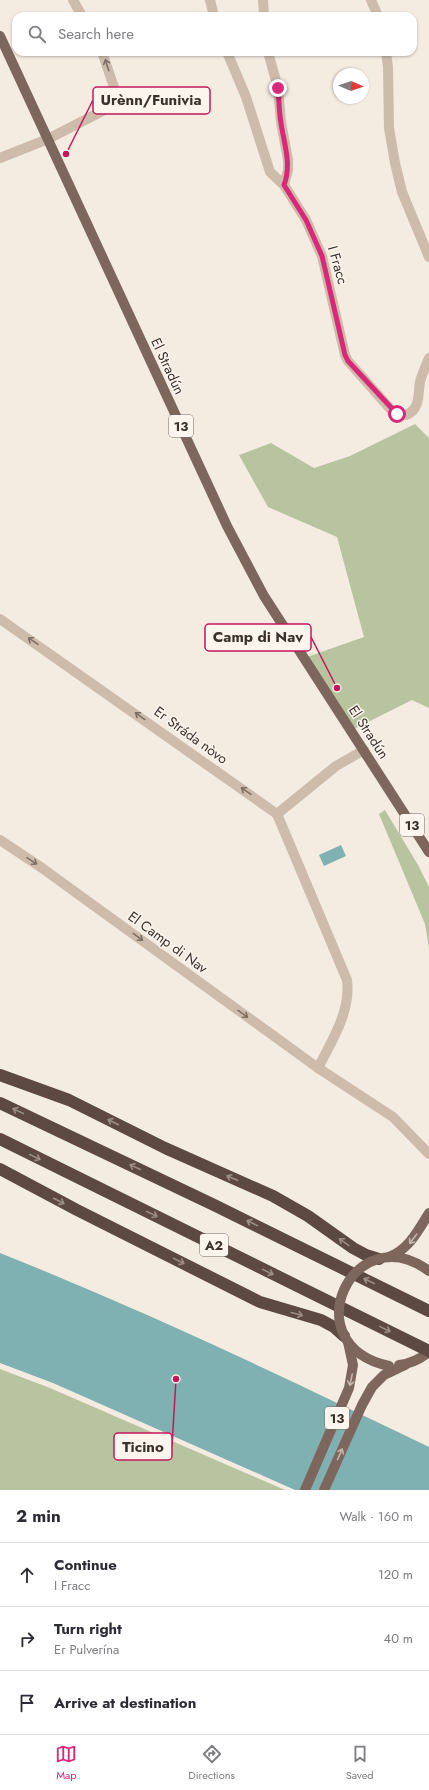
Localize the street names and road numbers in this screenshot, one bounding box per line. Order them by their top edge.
street label: I Fracc [323,243,353,287]
street label: El Stradún [146,334,190,398]
road number: 13 [169,415,193,437]
street label: Er Stráda nòvo [150,701,232,769]
street label: El Stradún [344,701,394,763]
road number: 13 [400,814,424,836]
street label: El Camp di Nav [124,906,213,978]
road number: A2 [200,1234,228,1256]
road number: 13 [325,1407,349,1429]

